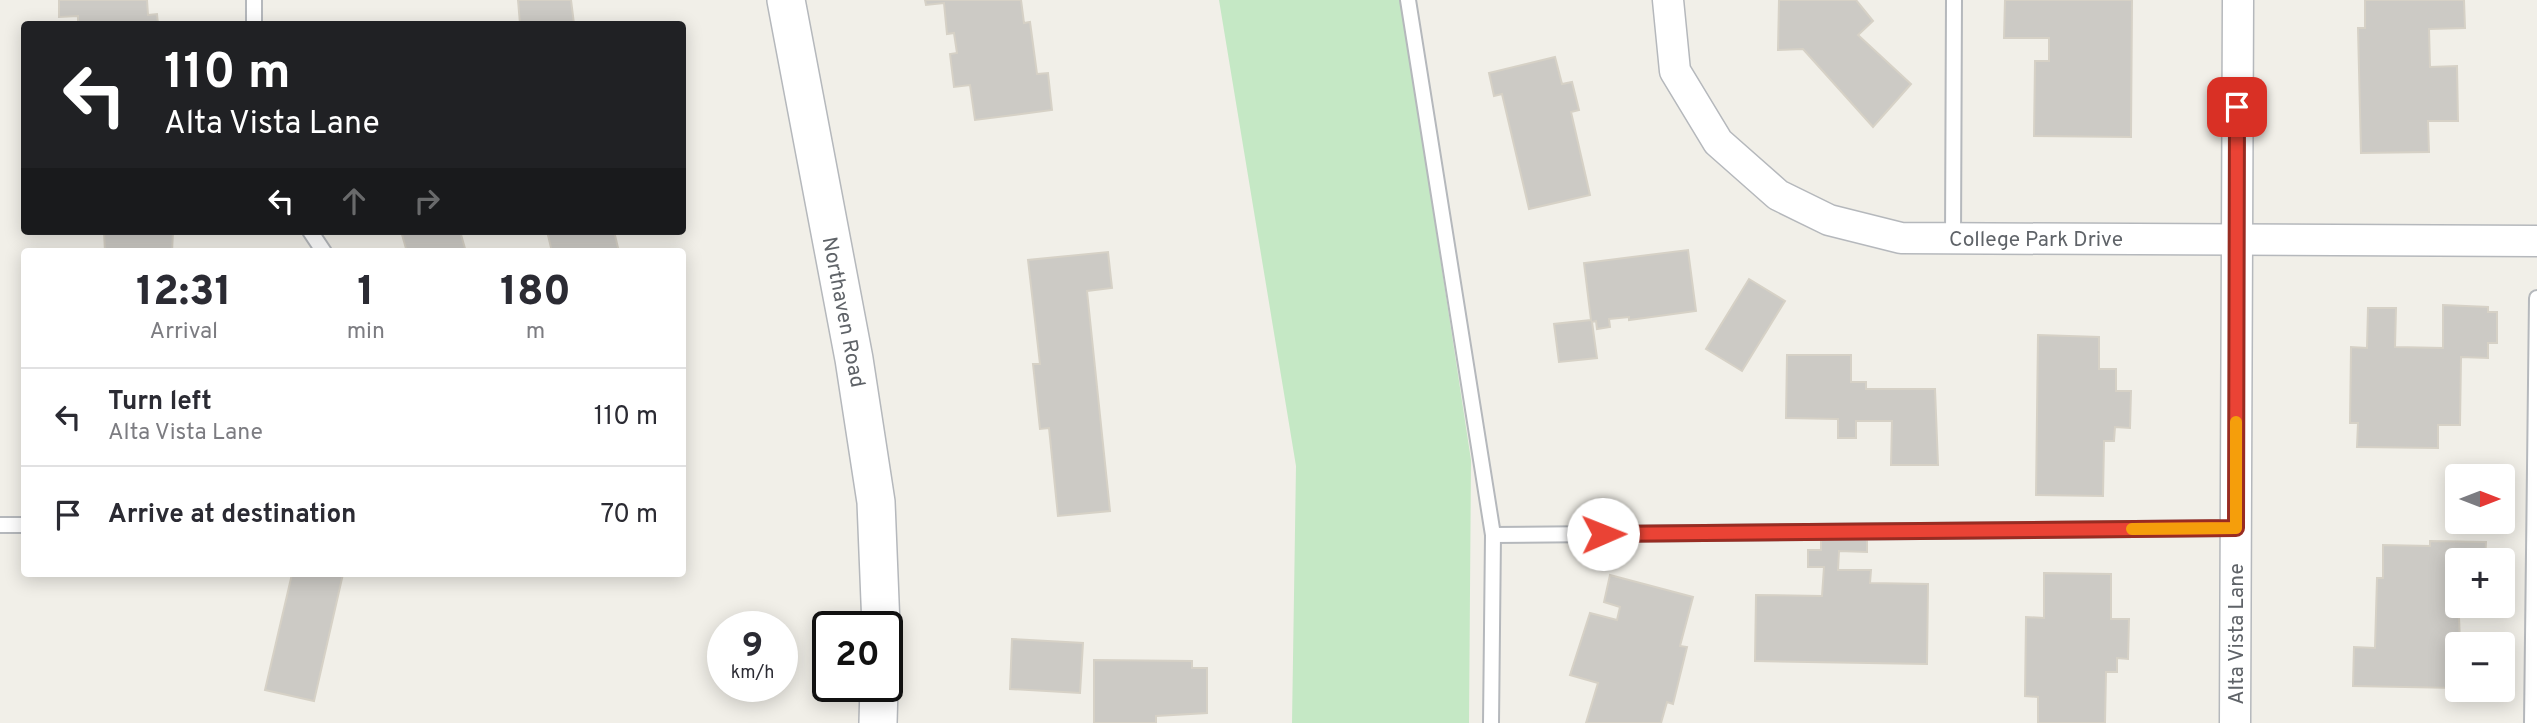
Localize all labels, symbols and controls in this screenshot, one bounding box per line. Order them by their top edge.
text: 110 m [164,44,291,106]
icon: left [49,49,140,140]
pin [2207,77,2267,137]
icon: arrive [2218,88,2256,126]
text: Alta Vista Lane [164,105,380,145]
icon: left [262,182,300,220]
icon: ahead [335,182,373,220]
icon: right [408,182,446,220]
street label: College Park Drive [1949,227,2123,254]
street label: Northaven Road [815,235,870,390]
text: 12:31 [136,267,232,320]
text: 1 [357,267,374,320]
text: 180 [500,267,571,320]
text: Arrival [150,318,218,347]
text: min [347,318,385,347]
text: m [526,318,545,347]
text: Turn left [108,386,212,419]
icon: left [49,398,87,436]
text: 110 m [594,401,658,434]
text: Alta Vista Lane [108,419,263,448]
north arrow [2445,464,2515,534]
map controls [2445,464,2515,702]
icon: arrive [49,496,87,534]
position arrow [1566,497,1640,571]
text: Arrive at destination [108,499,356,532]
text: 70 m [600,499,658,532]
button: + [2445,548,2515,618]
street label: Alta Vista Lane [2224,563,2251,705]
speed limit sign: 20 [812,611,903,702]
text: 9 [742,625,763,669]
button: − [2445,632,2515,702]
text: km/h [731,662,774,685]

